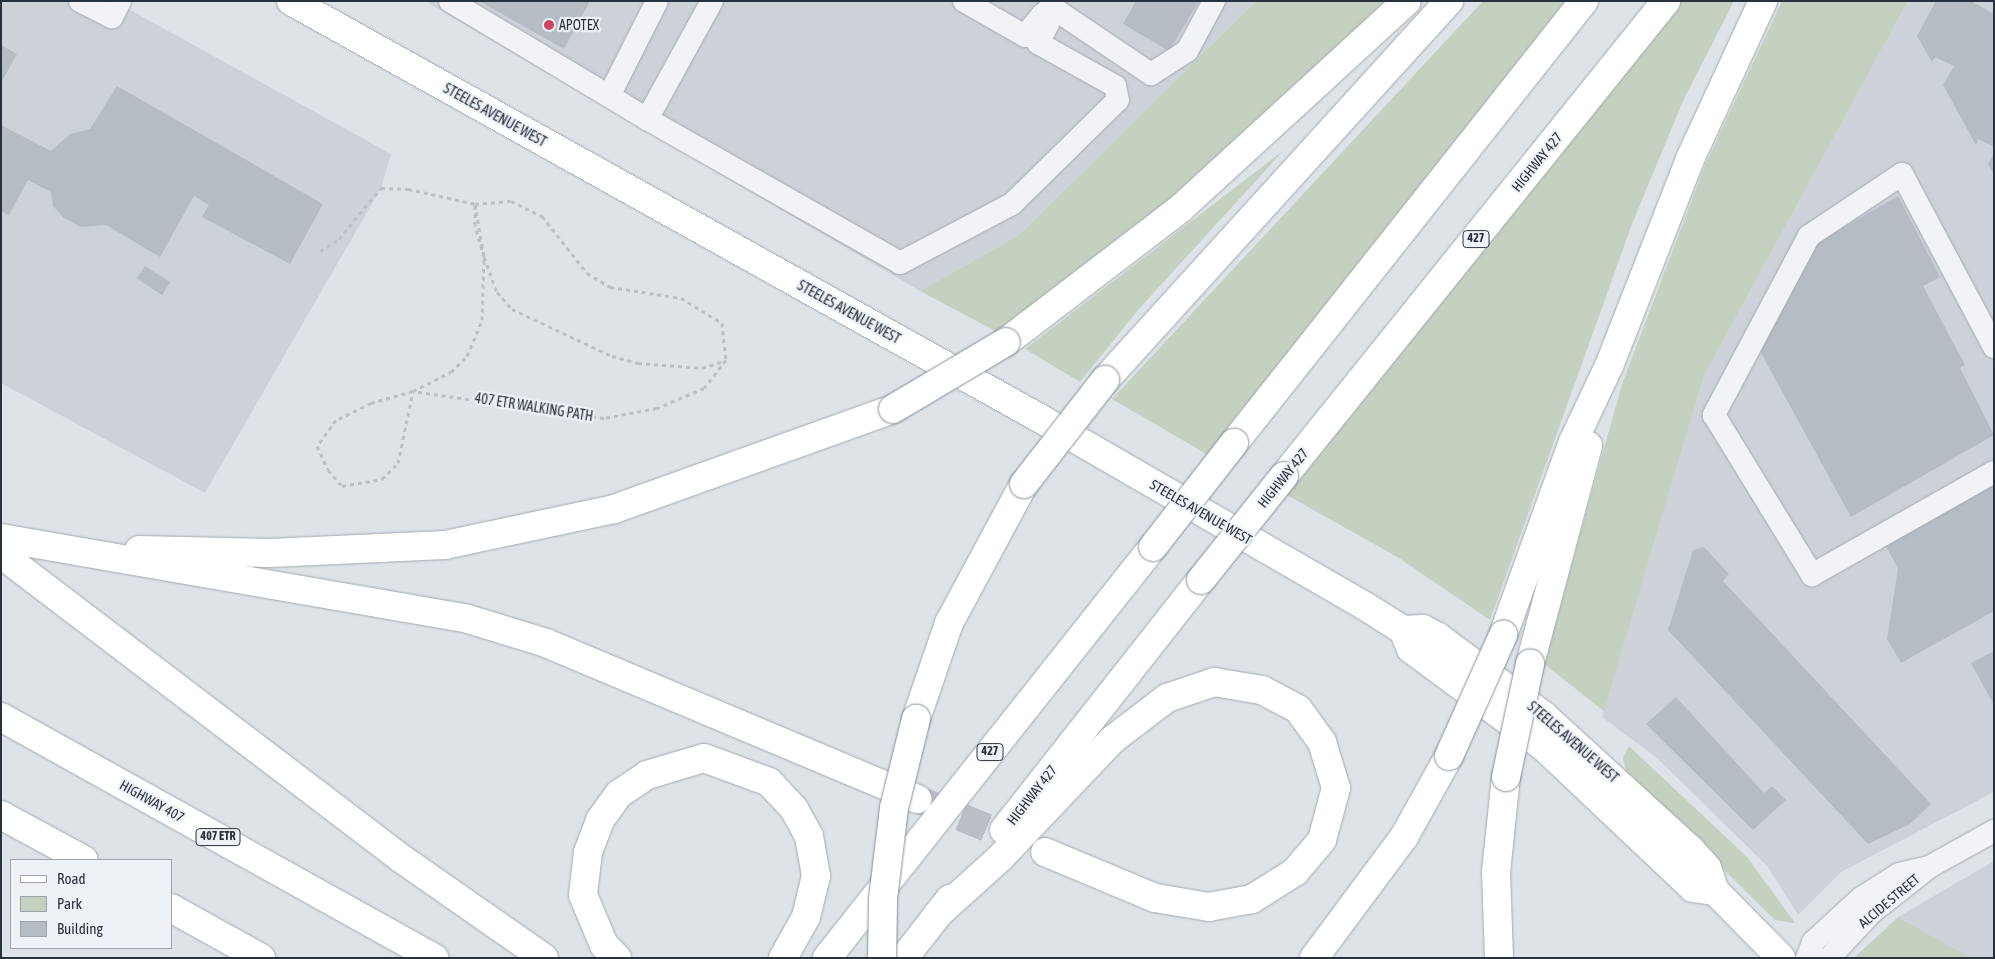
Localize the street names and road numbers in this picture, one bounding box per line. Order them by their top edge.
street label: STEELES AVENUE WEST [441,80,549,150]
street label: HIGHWAY 427 [1508,129,1566,195]
road number: 427 [1462,230,1490,248]
street label: STEELES AVENUE WEST [795,277,903,347]
street label: 407 ETR WALKING PATH [474,389,594,425]
street label: HIGHWAY 427 [1254,445,1312,511]
street label: STEELES AVENUE WEST [1147,476,1255,548]
street label: STEELES AVENUE WEST [1524,698,1622,786]
road number: 427 [976,742,1004,762]
street label: HIGHWAY 427 [1003,762,1061,828]
street label: HIGHWAY 407 [117,776,187,826]
road number: 407 ETR [196,828,240,846]
street label: ALCIDE STREET [1855,871,1923,931]

